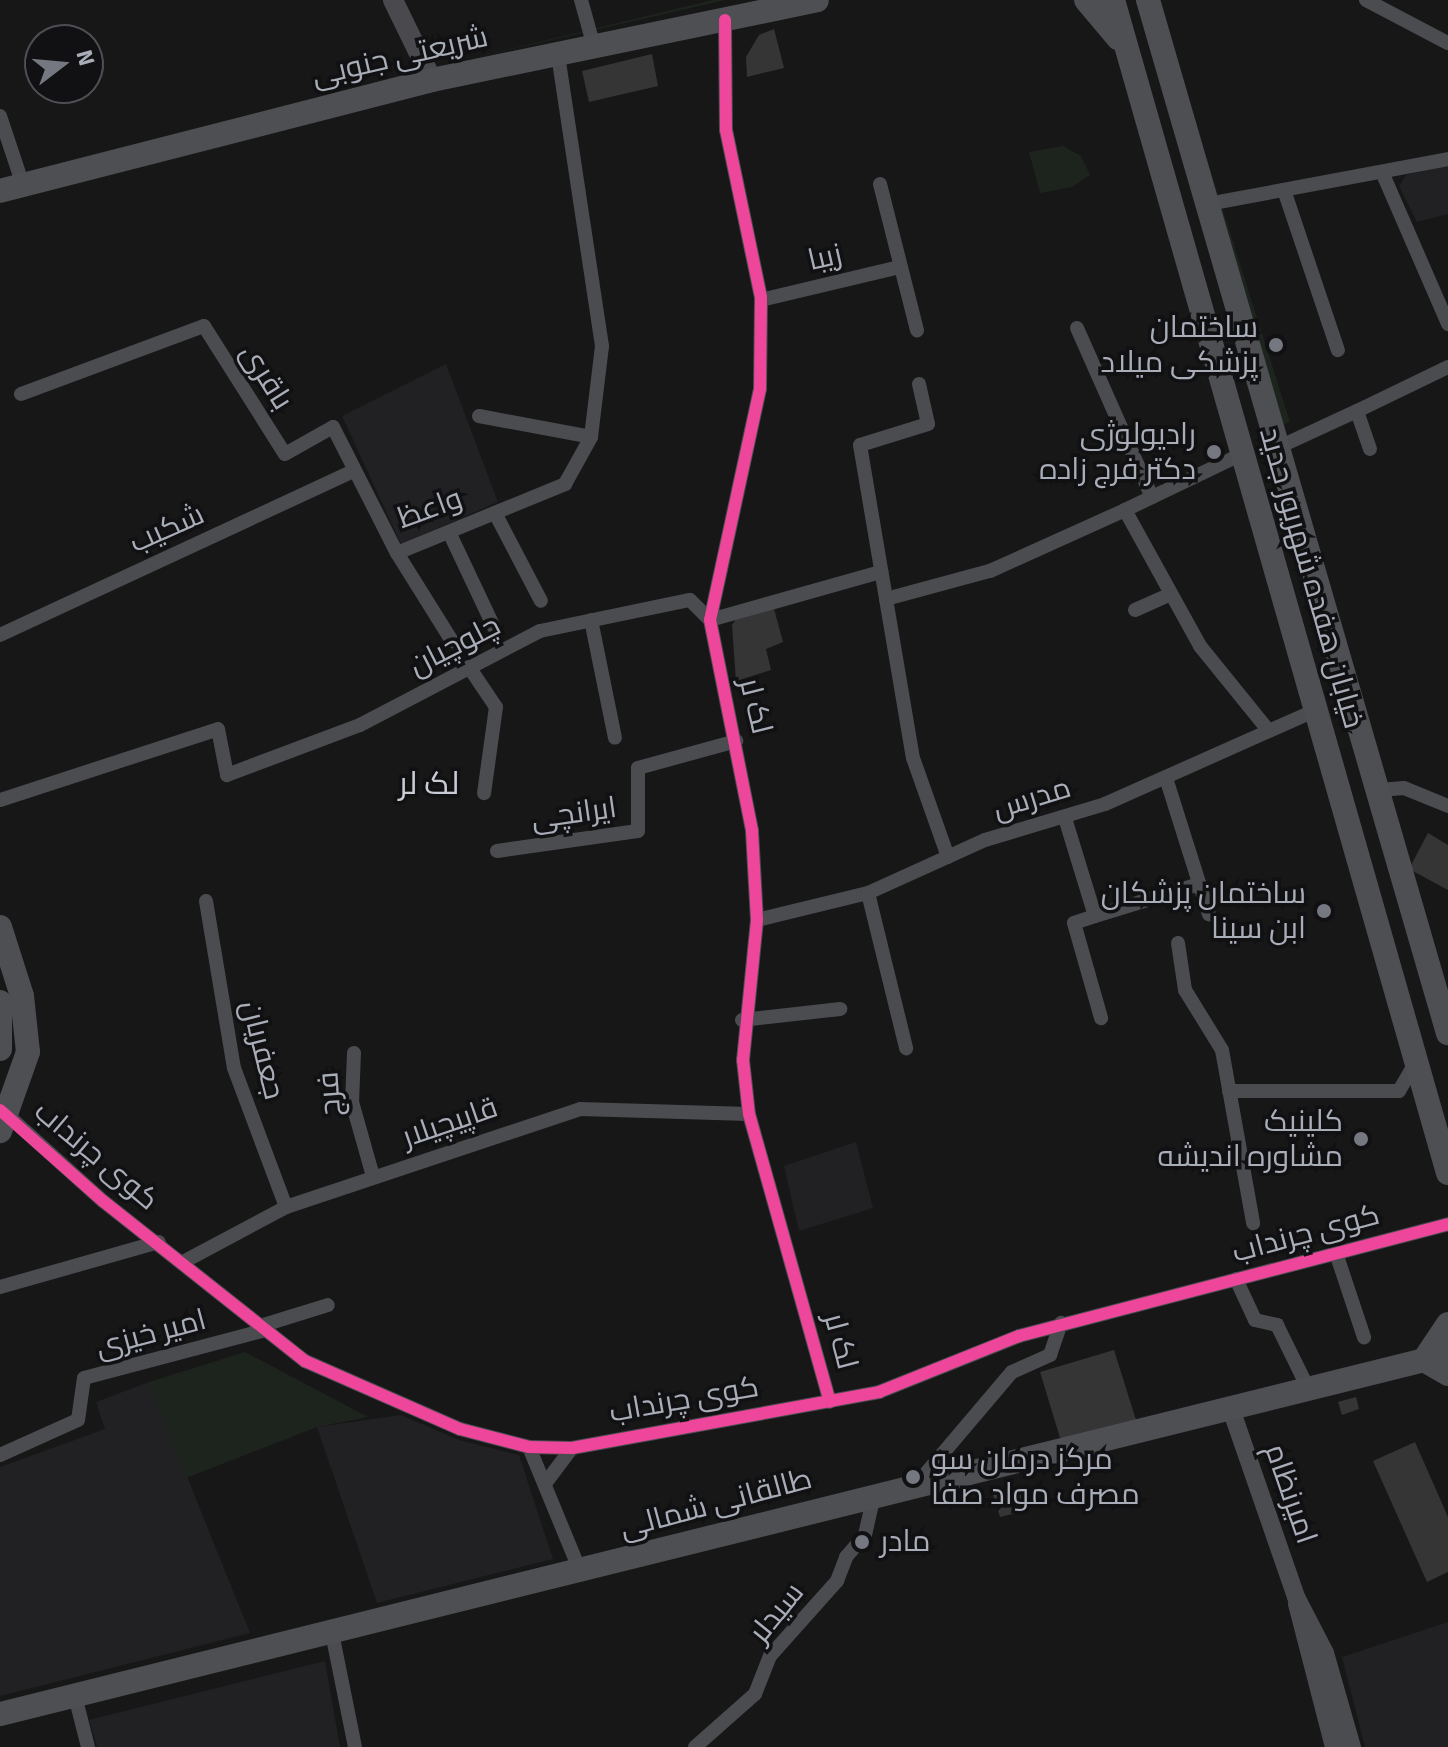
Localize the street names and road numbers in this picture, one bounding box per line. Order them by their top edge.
street label: شریعتی جنوبی [308,19,492,95]
street label: زیبا [805,237,845,279]
street label: باقری [232,337,300,417]
street label: خیابان هفده شهریور جدید [1251,423,1371,733]
street label: واعظ [393,481,467,537]
street label: شکیب [124,497,210,561]
street label: چلوچیان [403,608,507,684]
street label: لک لر [731,674,779,738]
street label: مدرس [989,770,1075,828]
street label: ایرانچی [529,790,619,838]
street label: جعفریان [232,997,292,1103]
street label: فرج [310,1070,350,1118]
street label: قاپیچیلار [397,1090,503,1156]
street label: کوی چرنداب [27,1094,165,1218]
street label: کوی چرنداب [1228,1197,1384,1271]
street label: امیر خیزی [92,1302,210,1366]
street label: لک لر [815,1309,865,1373]
street label: کوی چرنداب [606,1369,762,1431]
street label: امیرنظام [1256,1439,1324,1549]
street label: طالقانی شمالی [616,1461,816,1547]
street label: سیدلر [742,1576,812,1650]

